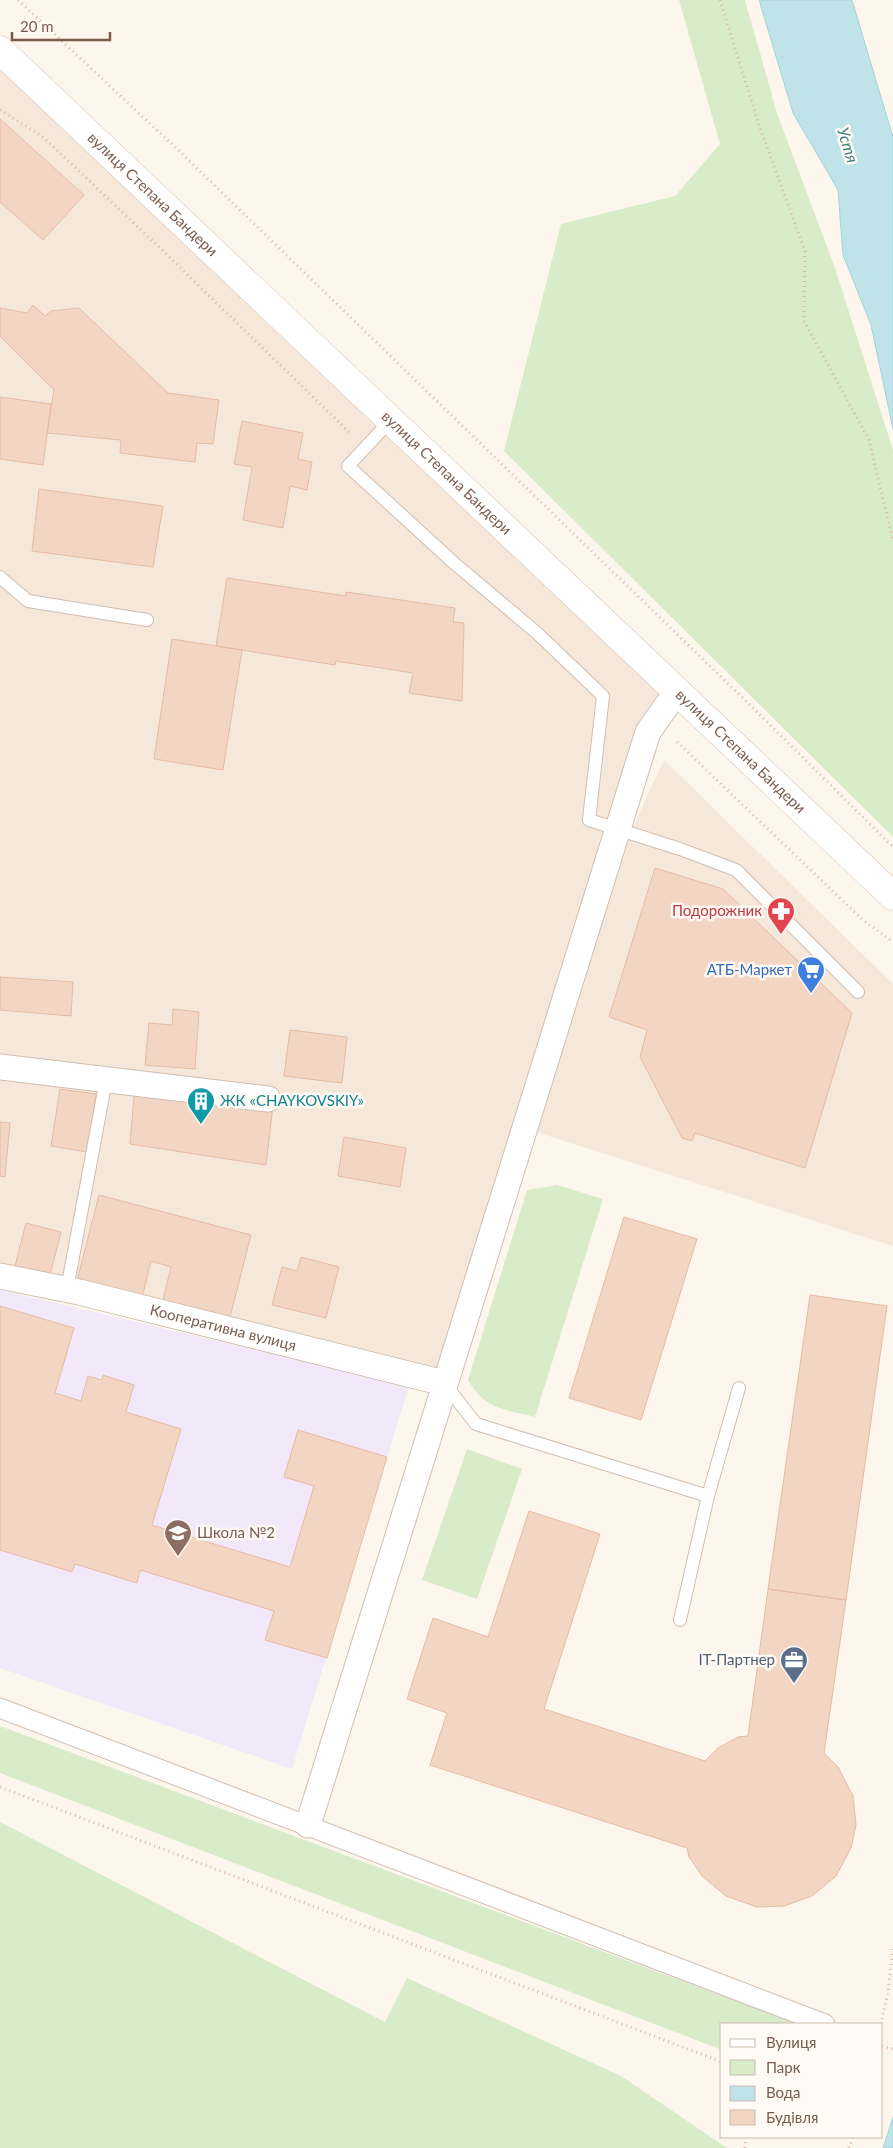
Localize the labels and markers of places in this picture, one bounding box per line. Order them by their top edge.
pharmacy icon: Подорожник [766,896,796,935]
place label: Подорожник [672,901,762,919]
supermarket icon: АТБ-Маркет [796,955,826,994]
place label: АТБ-Маркет [707,960,792,978]
building icon: ЖК «CHAYKOVSKIY» [186,1086,216,1125]
place label: ЖК «CHAYKOVSKIY» [220,1091,364,1109]
school or university icon: Школа №2 [163,1518,193,1557]
place label: Школа №2 [197,1523,275,1541]
office icon: ІТ-Партнер [779,1645,809,1684]
place label: ІТ-Партнер [698,1650,775,1668]

